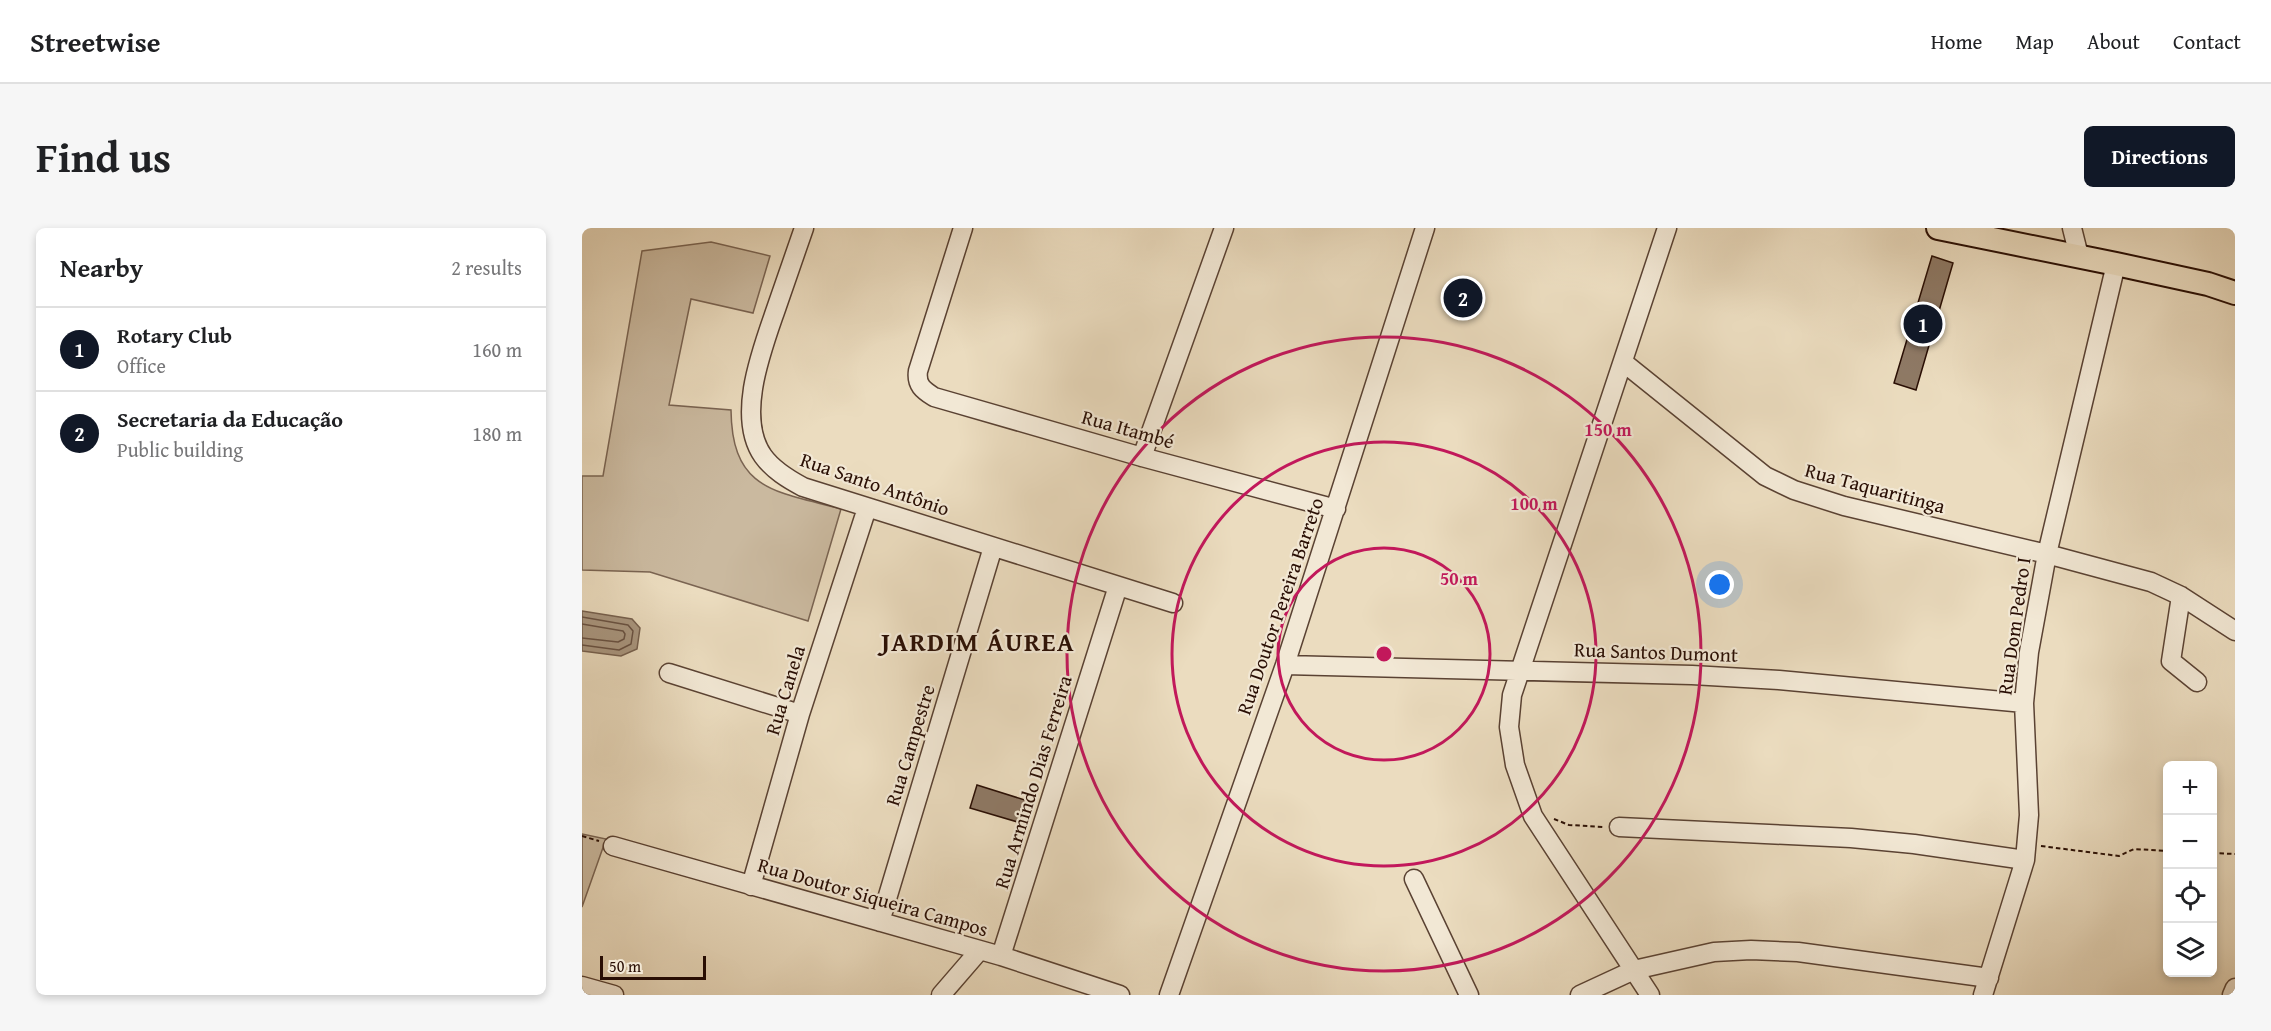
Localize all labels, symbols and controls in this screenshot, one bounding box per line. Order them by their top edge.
text: Streetwise [30,21,160,62]
text: Home [1931,26,1982,57]
text: Map [2015,26,2054,57]
text: About [2087,26,2140,57]
text: Contact [2173,26,2241,57]
text: Find us [36,126,171,187]
button: Directions [2084,126,2235,187]
text: Nearby [60,248,143,287]
text: 2 results [451,253,522,282]
pin: 2 [1444,276,1482,320]
pin: 1 [1904,302,1942,346]
text: Rotary Club [117,319,232,351]
text: 1 [74,335,85,364]
text: 160 m [472,335,522,364]
text: Office [117,351,166,380]
street label: Rua Itambé [1079,401,1178,456]
text: Secretaria da Educação [117,403,343,435]
text: 150 m [1584,416,1632,443]
text: 2 [74,419,85,448]
text: 180 m [472,419,522,448]
text: Public building [117,435,243,464]
street label: Rua Santo Antônio [797,444,954,523]
street label: Rua Taquaritinga [1802,455,1949,520]
text: 100 m [1510,490,1558,517]
street label: Rua Doutor Pereira Barreto [1229,493,1330,718]
street label: Rua Dom Pedro I [1989,555,2038,697]
text: 50 m [1440,565,1479,592]
your location [1705,570,1734,599]
district label: JARDIM ÁUREA [877,622,1075,661]
street label: Rua Santos Dumont [1574,634,1739,669]
street label: Rua Canela [757,641,812,738]
centre of rings [1374,644,1394,664]
street label: Rua Armindo Dias Ferreira [986,671,1079,892]
street label: Rua Campestre [877,681,942,809]
map controls [2163,761,2217,977]
button: + [2163,761,2217,815]
button: − [2163,815,2217,869]
street label: Rua Doutor Siqueira Campos [755,850,992,943]
button: locate [2163,869,2217,923]
button: layers [2163,923,2217,977]
scale bar [600,953,706,980]
text: 50 m [609,954,641,978]

